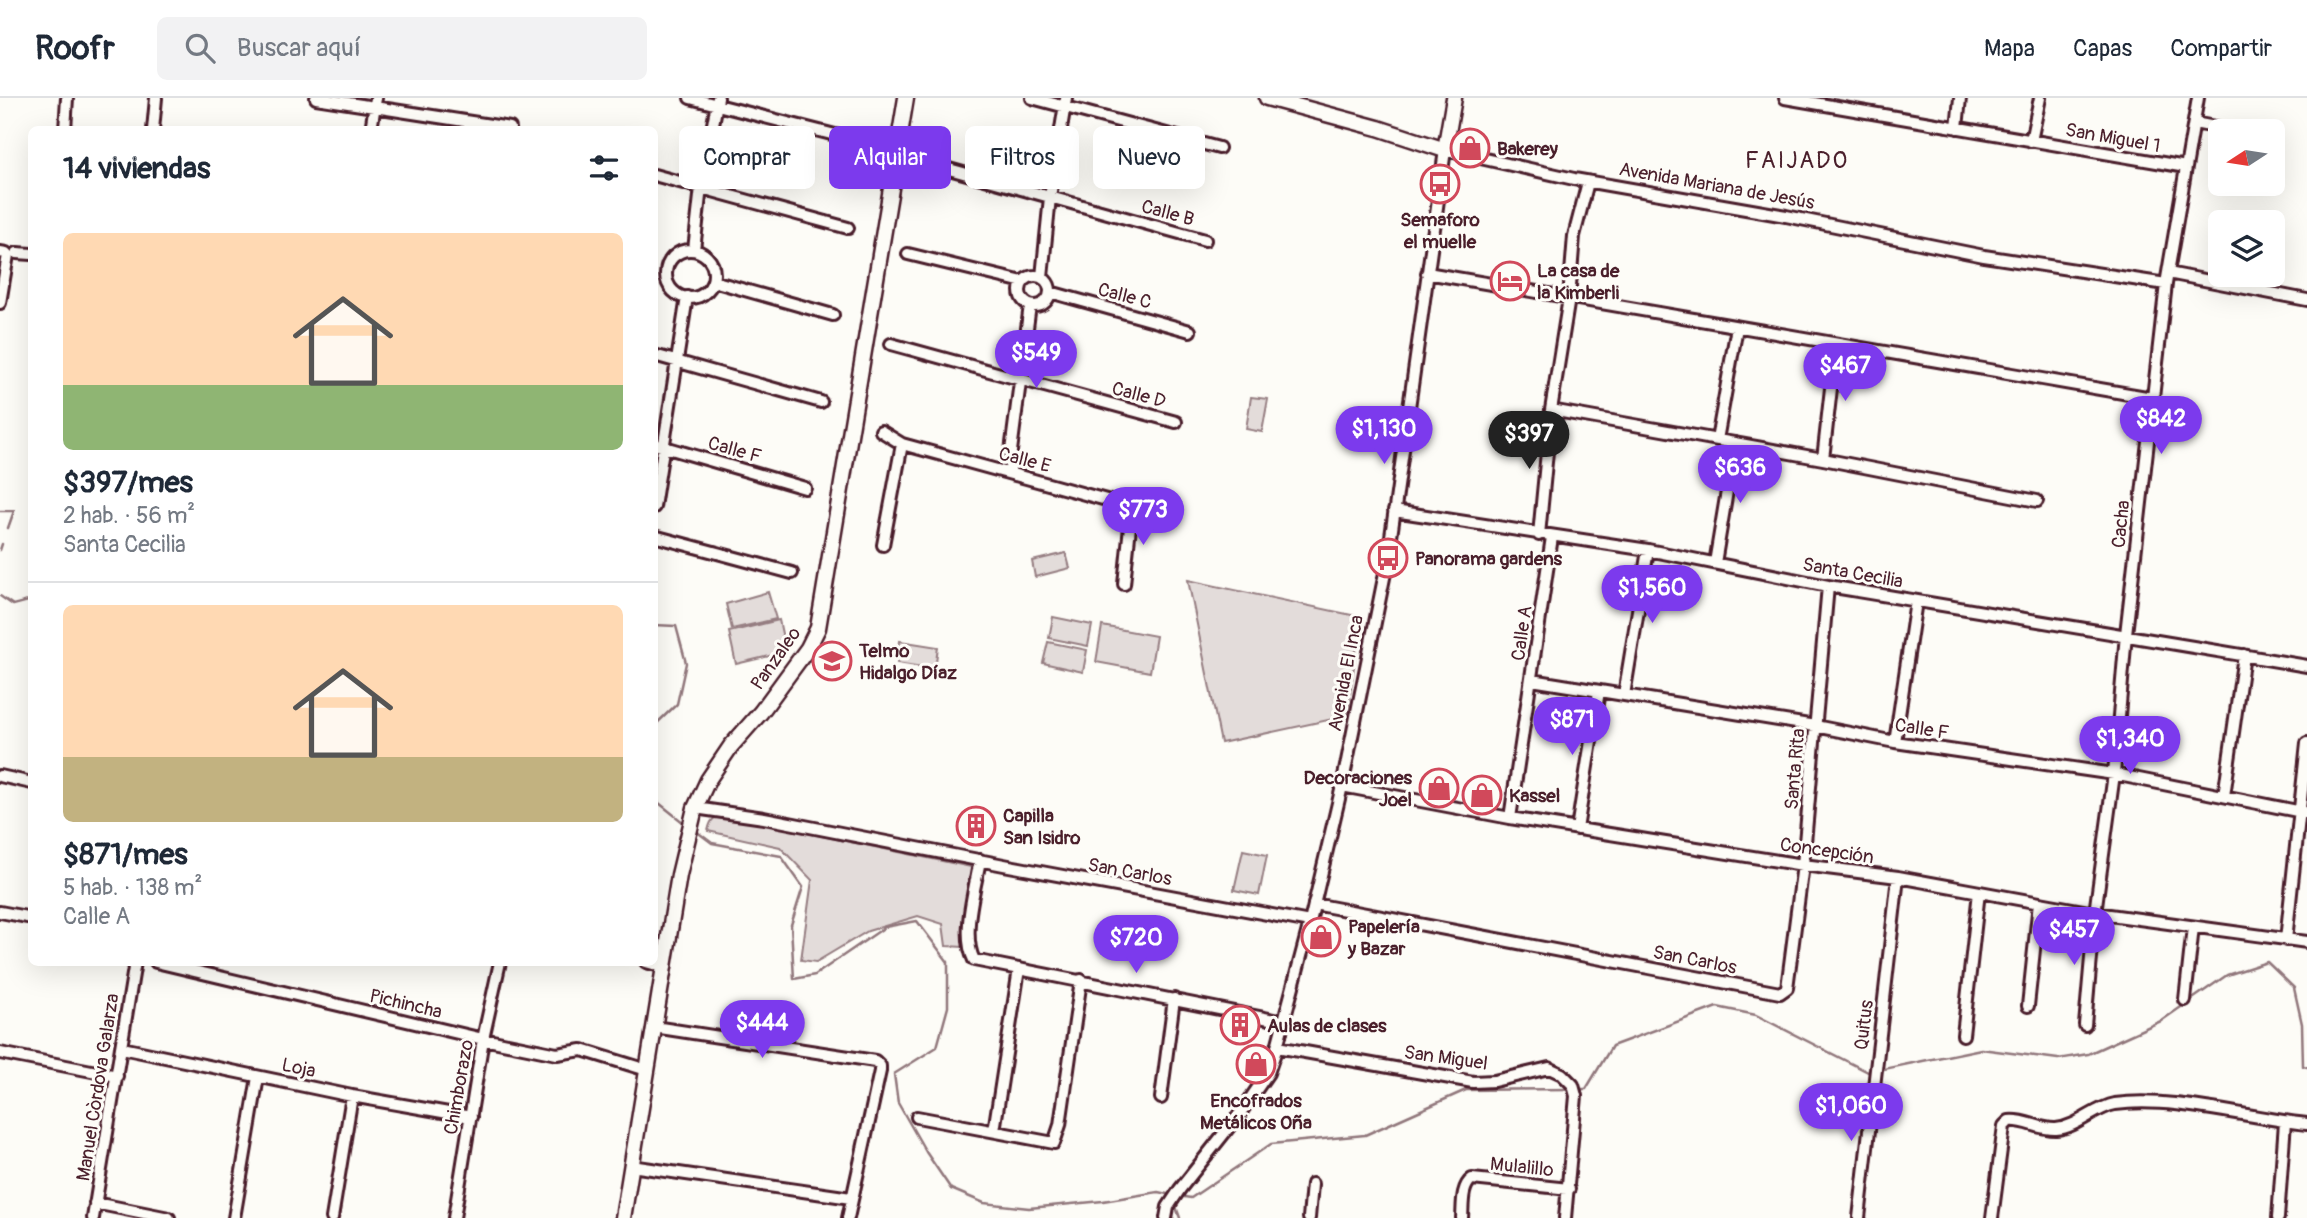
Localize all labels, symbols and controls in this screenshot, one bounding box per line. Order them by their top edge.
search box [157,17,647,80]
text: Roofr [35,28,115,69]
icon: search [181,29,219,67]
text: Buscar aquí [237,32,361,64]
text: Mapa [1984,34,2035,63]
text: Capas [2073,34,2132,63]
text: Compartir [2170,34,2272,63]
street label: San Miguel 1 [2064,118,2162,158]
north arrow [2208,119,2286,196]
map controls [2208,119,2285,287]
chip: Comprar [679,126,815,189]
chip: Alquilar [829,126,951,189]
chip: Filtros [965,126,1079,189]
chip: Nuevo [1093,126,1205,189]
shop icon: Bakerey [1449,127,1491,169]
place label: Bakerey [1497,137,1559,161]
district label: FAIJADO [1745,146,1849,175]
icon: filters [585,149,623,187]
text: 14 viviendas [63,150,210,187]
street label: Avenida Mariana de Jesús [1617,157,1817,215]
bus stop icon: Semaforo el muelle [1419,163,1461,205]
street label: Calle B [1139,194,1197,232]
place label: Semaforo el muelle [1400,208,1480,254]
button: layers [2208,210,2285,287]
place label: La casa de la Kimberli [1537,259,1620,305]
hotel icon: La casa de la Kimberli [1489,260,1531,302]
street label: Calle C [1095,277,1154,315]
icon: home [280,278,406,404]
pin: $549 [995,330,1077,390]
text: $549 [1011,338,1061,367]
pin: $467 [1804,344,1886,403]
text: $467 [1819,351,1871,380]
street label: Calle D [1109,376,1168,414]
pin: $842 [2120,396,2202,456]
text: $842 [2136,404,2186,433]
pin: $1,130 [1327,406,1441,466]
pin: $397 [1488,412,1570,471]
text: $1,130 [1352,414,1416,443]
text: $397 [1504,419,1554,448]
street label: Calle F [705,431,764,469]
street label: Calle E [996,442,1054,478]
pin: $636 [1699,446,1781,505]
text: $636 [1714,453,1766,482]
text: $397/mes [63,464,193,501]
pin: $773 [1102,488,1184,547]
text: $773 [1118,495,1168,524]
street label: Cacha [2107,499,2135,549]
text: 2 hab. · 56 m² [63,501,195,530]
text: Santa Cecilia [63,530,186,559]
bus stop icon: Panorama gardens [1367,537,1409,579]
place label: Panorama gardens [1415,547,1562,571]
street label: Santa Cecilia [1801,552,1905,594]
pin: $1,560 [1595,566,1709,625]
text: $1,560 [1618,573,1686,602]
street label: Calle A [1506,604,1538,662]
street label: Avenida El Inca [1323,613,1369,734]
street label: Panzaleo [745,622,806,695]
place label: Telmo Hidalgo Díaz [858,639,957,685]
school or university icon: Telmo Hidalgo Díaz [811,640,853,682]
icon: home [280,650,406,776]
pin: $871 [1531,698,1613,757]
text: $871 [1549,705,1595,734]
street label: Calle F [1893,713,1951,745]
pin: $1,340 [2073,716,2187,776]
text: $1,340 [2095,724,2165,753]
street label: Santa Rita [1779,727,1811,811]
place label: Decoraciones Joel [1304,766,1412,812]
shop icon: Decoraciones Joel [1418,767,1460,809]
shop icon: Kassel [1461,774,1503,816]
place label: Kassel [1509,784,1560,808]
place label: Capilla San Isidro [1003,804,1081,850]
building icon: Capilla San Isidro [955,805,997,847]
street label: Concepción [1778,833,1875,869]
text: $871/mes [63,836,188,873]
street label: San Carlos [1086,853,1174,891]
text: 5 hab. · 138 m² [63,873,202,902]
text: Calle A [63,902,130,931]
pin: $457 [2033,908,2115,967]
place label: Papelería y Bazar [1347,915,1420,961]
text: $457 [2049,915,2099,944]
pin: $720 [1095,916,1177,975]
shop icon: Papelería y Bazar [1300,916,1342,958]
text: $720 [1109,923,1163,952]
street label: San Carlos [1651,940,1739,980]
street label: Pichincha [367,984,445,1024]
street label: Manuel Còrdova Galarza [71,991,125,1183]
street label: Quitus [1849,998,1879,1052]
pin: $444 [721,1000,803,1060]
building icon: Aulas de clases [1219,1004,1261,1046]
text: $444 [736,1008,788,1037]
place label: Aulas de clases [1267,1014,1387,1038]
street label: Chimborazo [439,1038,479,1136]
street label: San Miguel [1402,1040,1489,1076]
shop icon: Encofrados Metálicos Oña [1235,1043,1277,1085]
street label: Loja [280,1053,318,1083]
pin: $1,060 [1794,1084,1908,1143]
place label: Encofrados Metálicos Oña [1200,1089,1312,1135]
text: $1,060 [1815,1091,1887,1120]
street label: Mulalillo [1489,1152,1555,1182]

